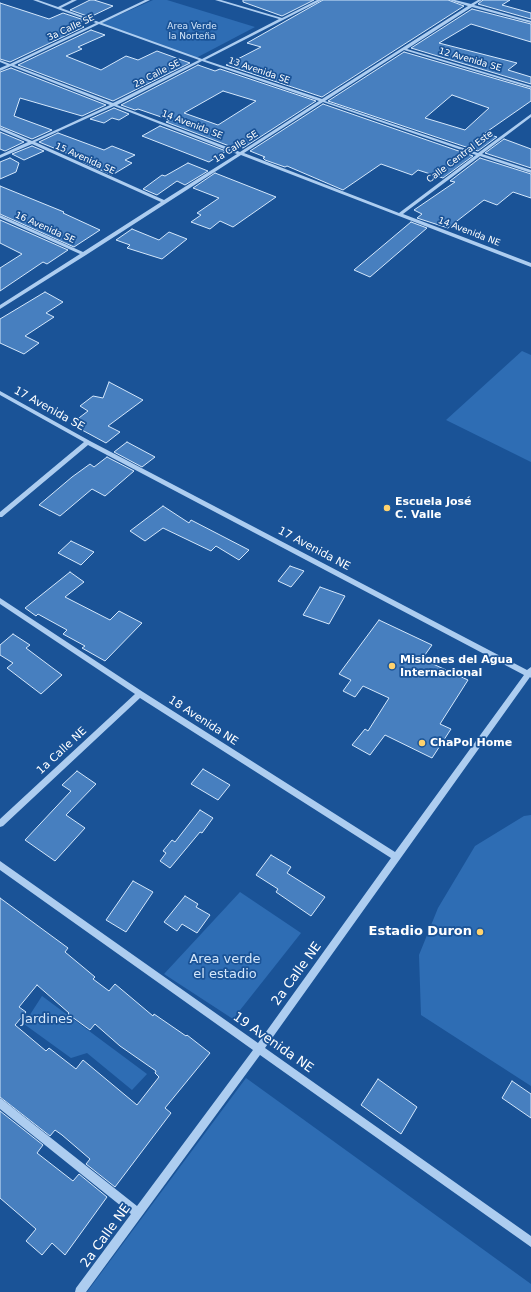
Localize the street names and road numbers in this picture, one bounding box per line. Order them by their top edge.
street label: 3a Calle SE [46,12,96,44]
street label: 12 Avenida SE [438,46,502,74]
street label: 13 Avenida SE [227,55,291,87]
street label: 2a Calle SE [132,58,182,90]
street label: 14 Avenida SE [160,108,224,142]
street label: 1a Calle SE [212,129,260,165]
street label: Calle Central Este [425,129,495,185]
street label: 15 Avenida SE [53,141,117,177]
street label: 16 Avenida SE [13,210,77,246]
street label: 14 Avenida NE [436,215,502,249]
street label: 17 Avenida SE [11,384,87,434]
street label: 17 Avenida NE [276,524,352,574]
street label: 18 Avenida NE [166,694,240,748]
street label: 1a Calle NE [34,725,90,777]
street label: 2a Calle NE [269,939,325,1009]
street label: 19 Avenida NE [230,1009,316,1077]
street label: 2a Calle NE [78,1201,134,1271]

